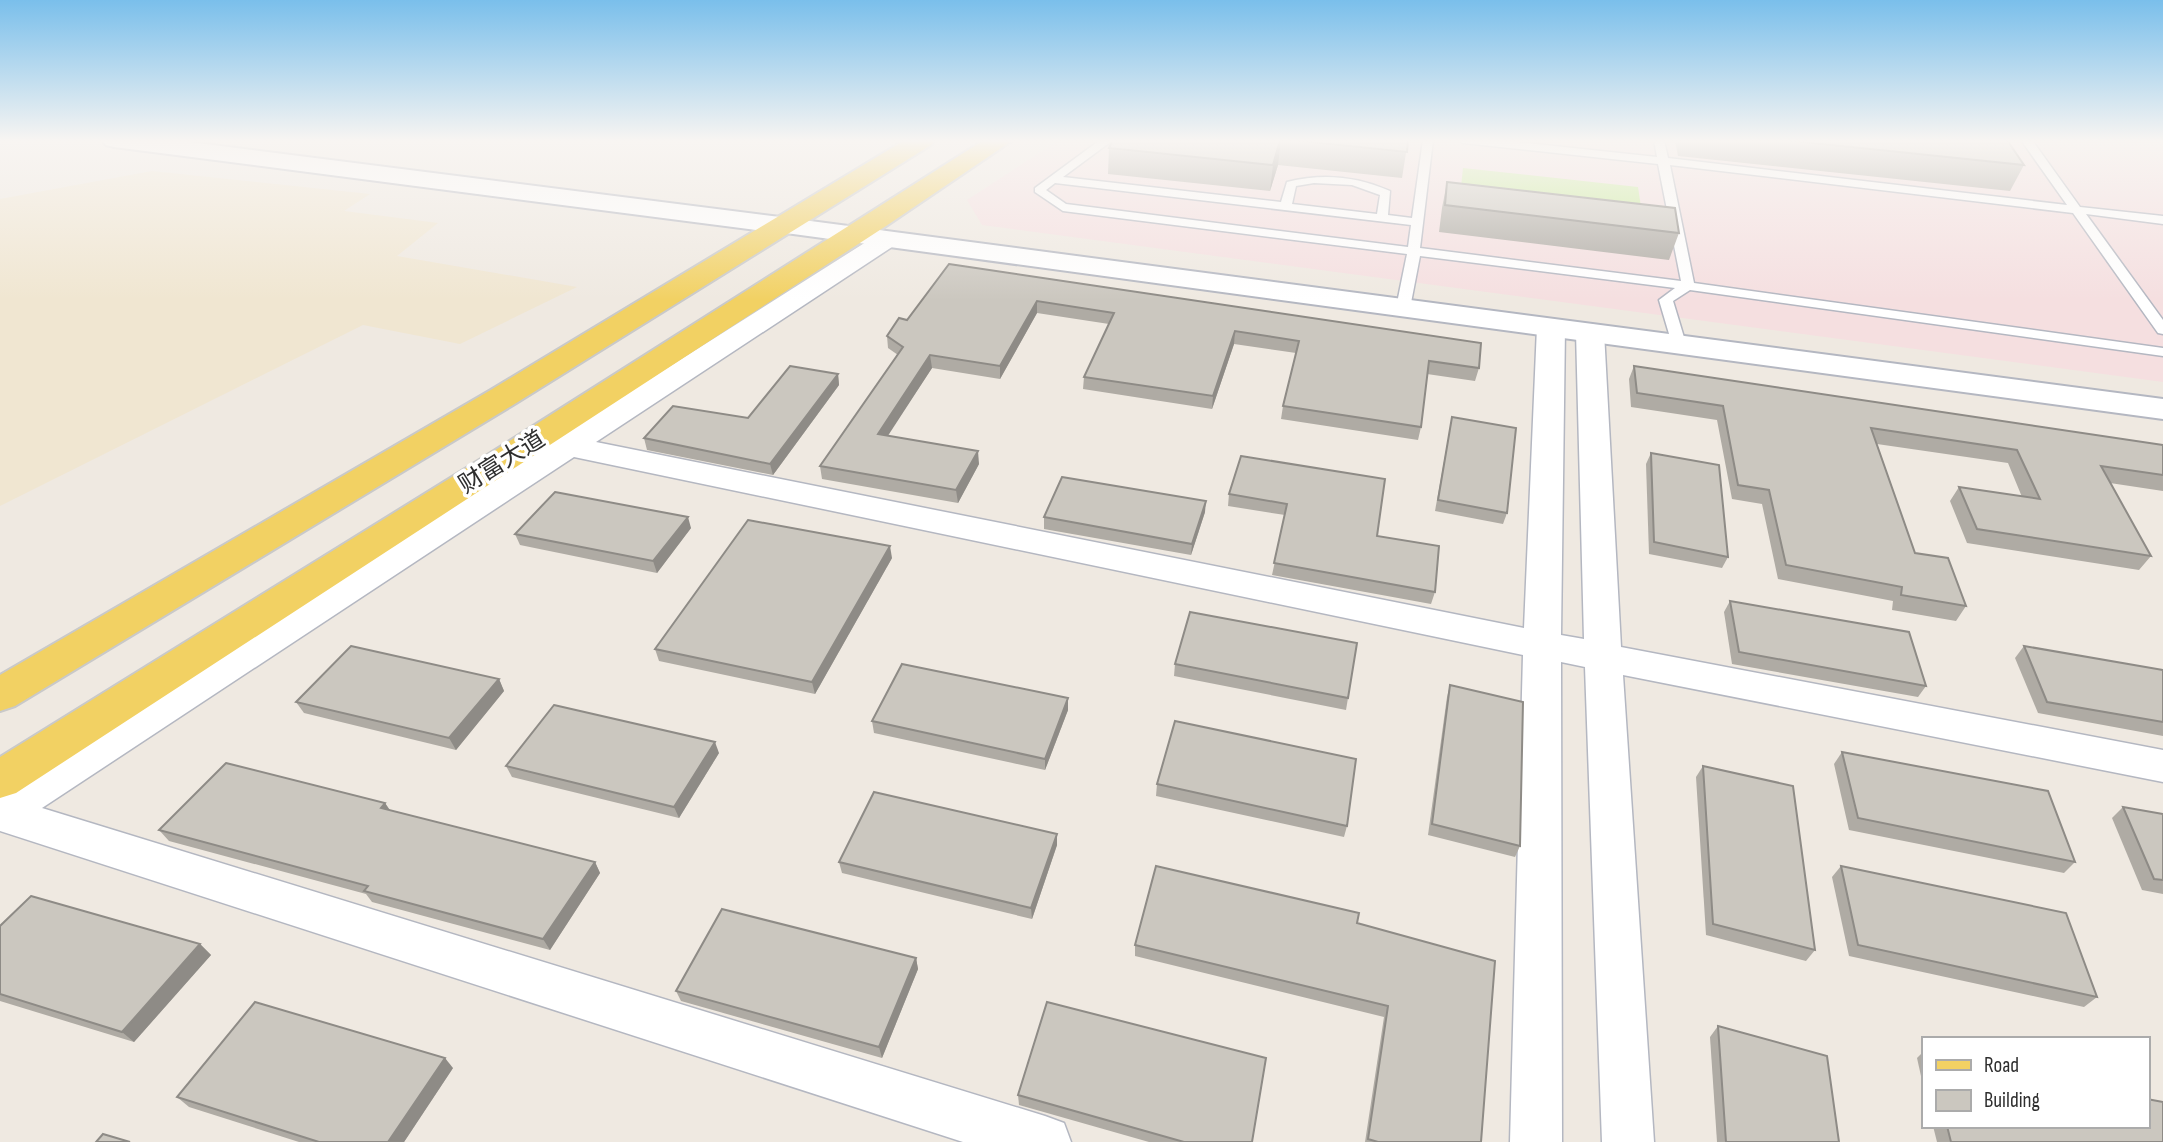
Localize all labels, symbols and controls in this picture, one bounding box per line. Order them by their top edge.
street label: 财富大道 [454,424,550,500]
legend [1922,1037,2149,1128]
text: Road [1984,1053,2019,1078]
text: Building [1984,1088,2040,1113]

